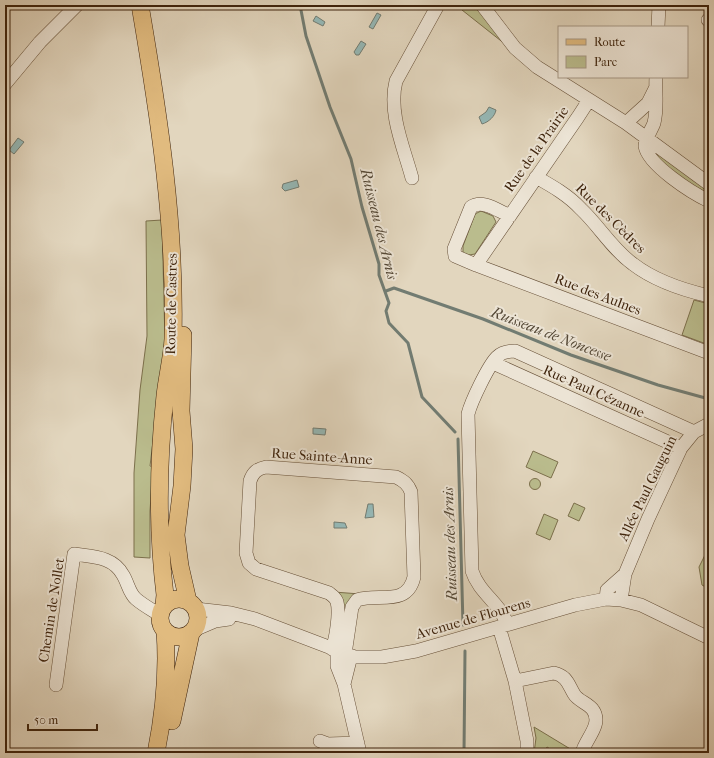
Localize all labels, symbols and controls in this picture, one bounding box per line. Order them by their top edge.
legend [558,26,688,78]
text: Route [594,35,626,49]
text: Parc [594,55,617,69]
street label: Rue de la Prairie [501,103,572,195]
water label: Ruisseau des Arnis [356,166,402,282]
street label: Rue des Cèdres [572,180,649,257]
street label: Route de Castres [162,253,181,355]
street label: Rue des Aulnes [552,270,643,319]
water label: Ruisseau de Noncesse [488,302,614,366]
street label: Rue Paul Cézanne [540,361,647,421]
street label: Allée Paul Gauguin [614,433,680,545]
street label: Rue Sainte-Anne [271,444,373,469]
water label: Ruisseau des Arnis [439,486,461,602]
street label: Chemin de Nollet [35,557,68,664]
street label: Avenue de Flourens [413,594,532,643]
scale bar [28,706,97,732]
text: 50 m [34,713,58,727]

